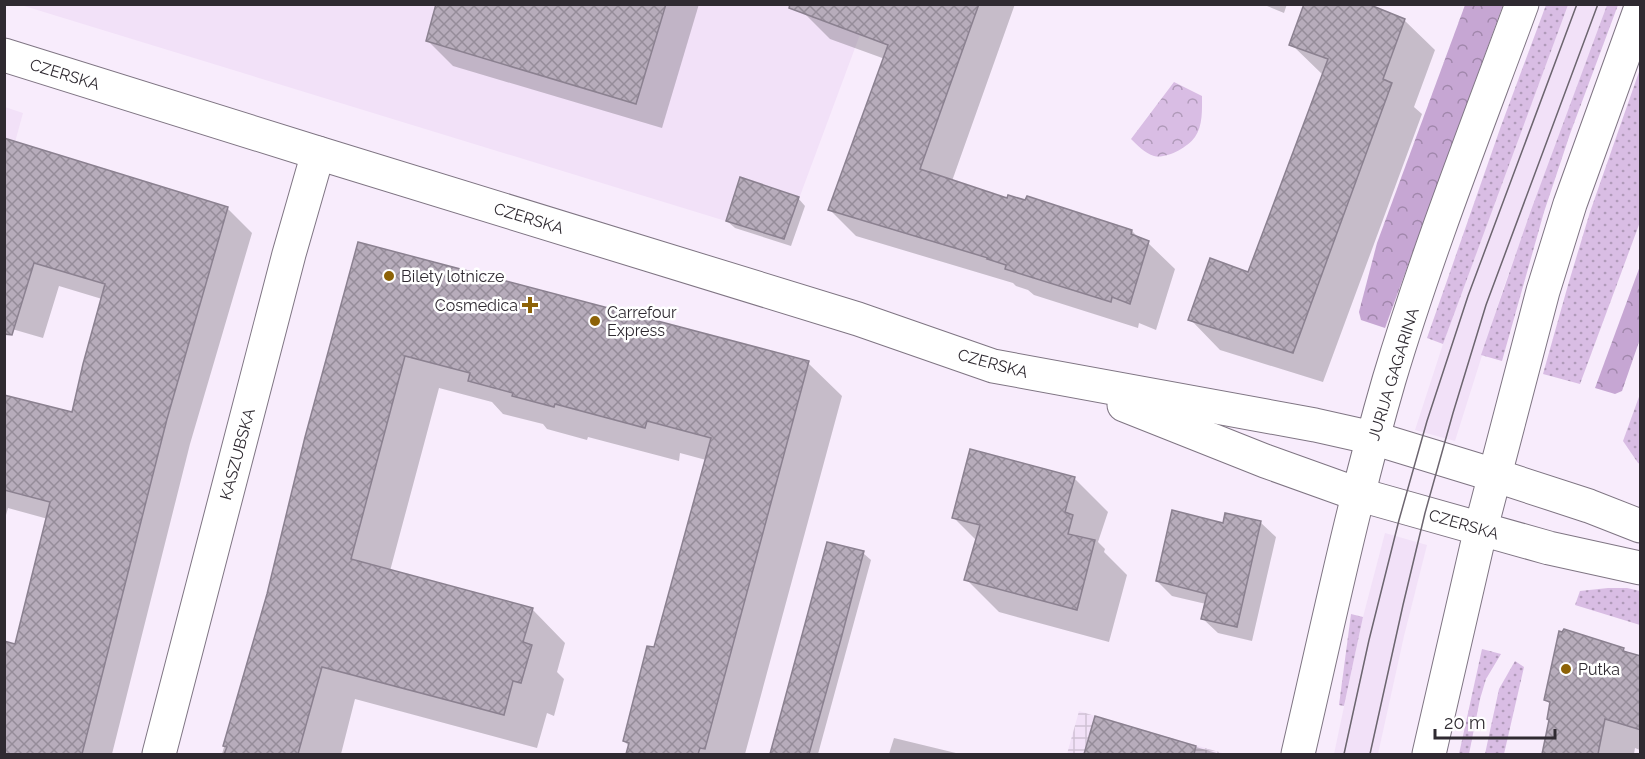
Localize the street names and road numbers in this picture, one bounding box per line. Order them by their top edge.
street label: CZERSKA [28,55,102,94]
street label: CZERSKA [492,199,566,238]
street label: JURIJA GAGARINA [1364,305,1423,443]
street label: CZERSKA [956,345,1030,382]
street label: KASZUBSKA [216,406,259,502]
street label: CZERSKA [1427,505,1501,544]

